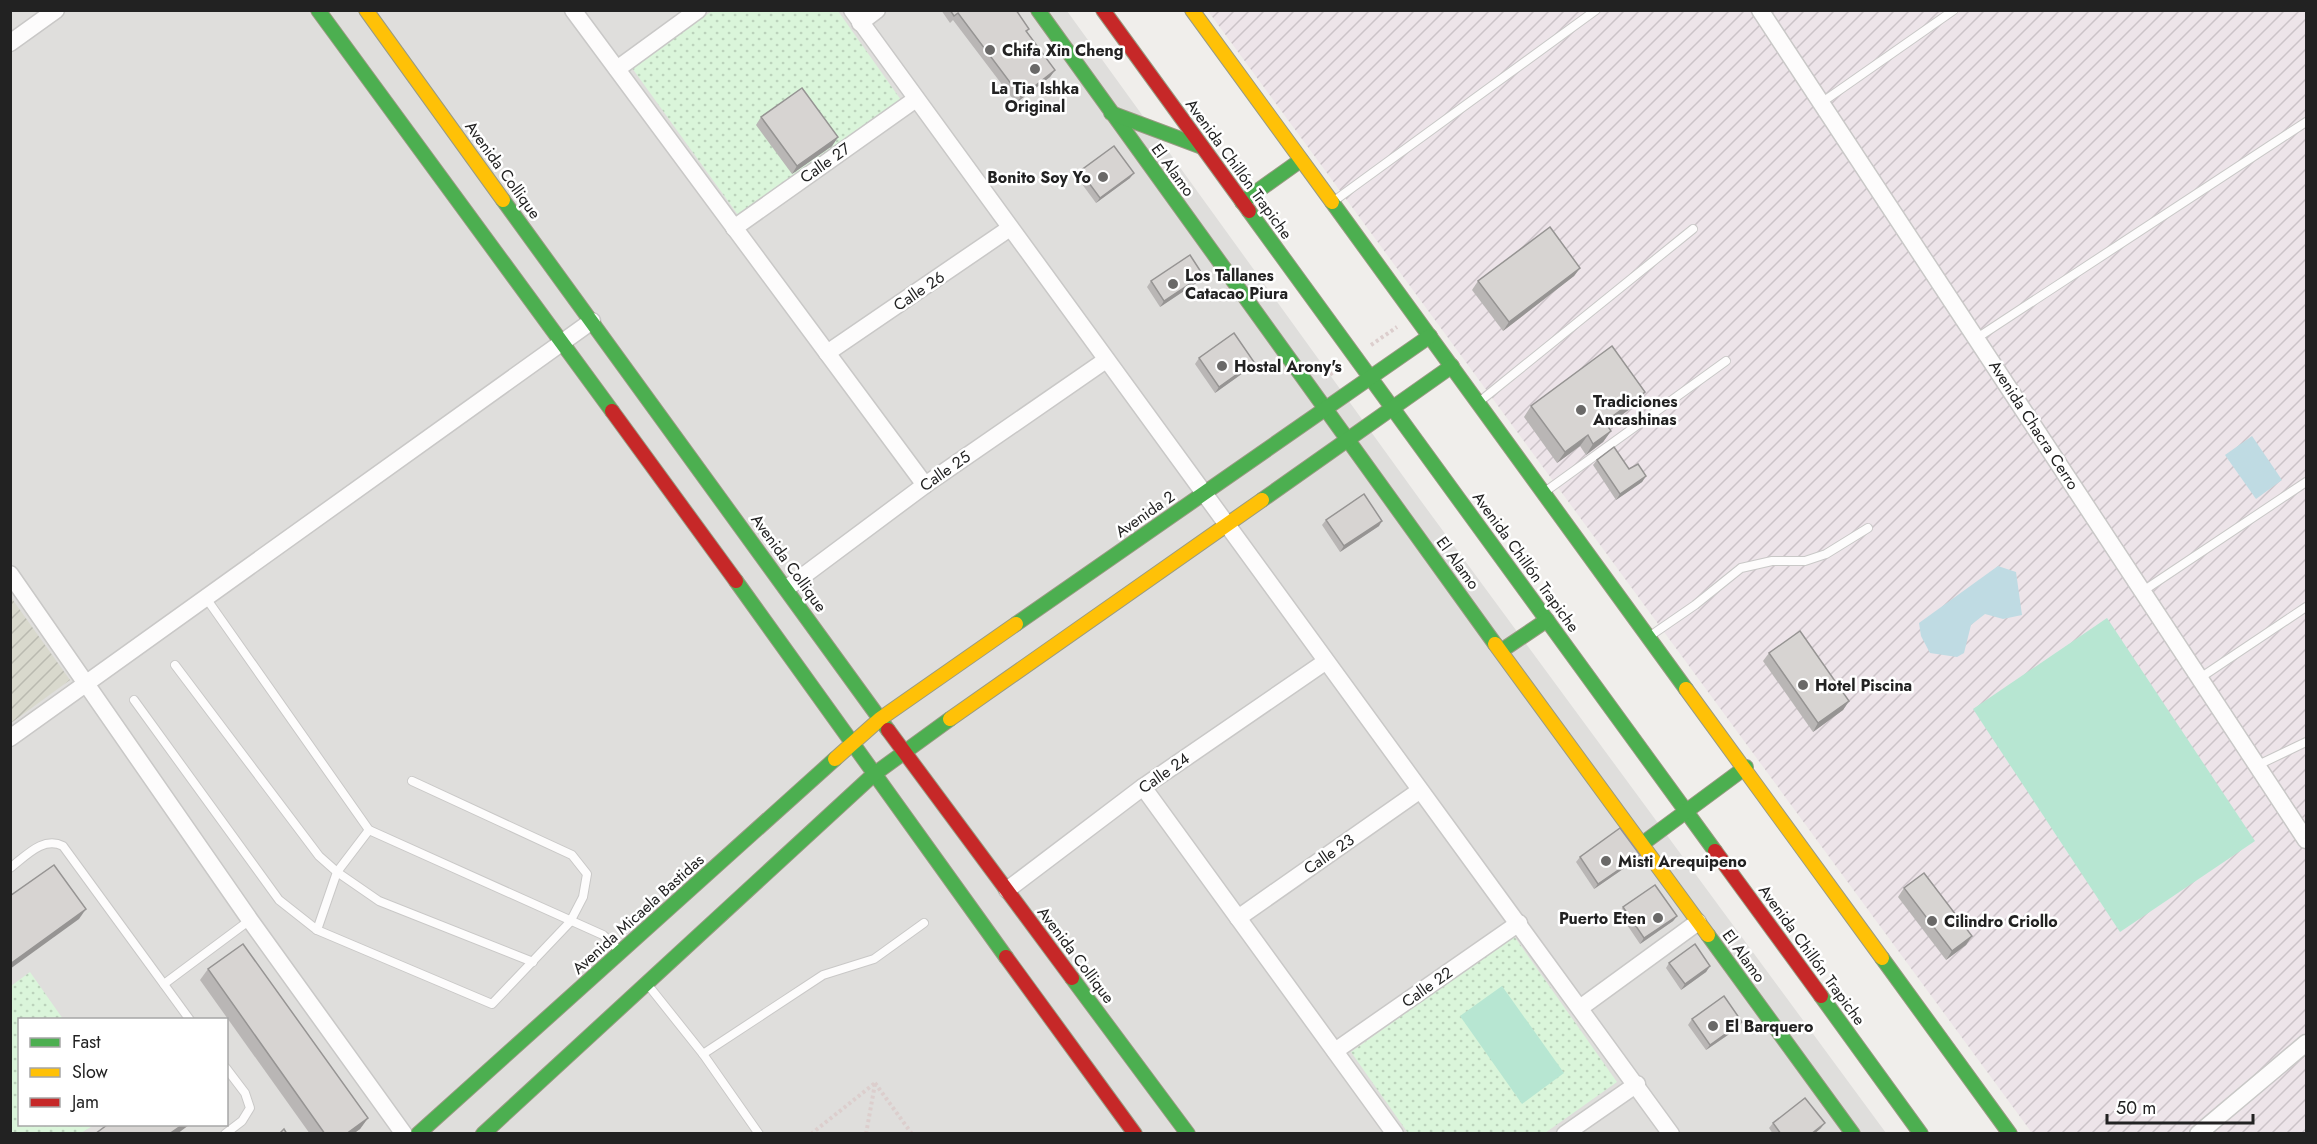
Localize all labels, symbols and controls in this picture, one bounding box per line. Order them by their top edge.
place label: Chifa Xin Cheng [1002,39,1124,62]
marker: Chifa Xin Cheng [983,43,997,57]
marker: La Tia Ishka Original [1028,62,1042,76]
place label: La Tia Ishka Original [991,77,1079,118]
street label: Avenida Chillón Trapiche [1180,94,1298,244]
street label: Avenida Collique [460,116,546,224]
street label: Calle 27 [795,137,855,189]
street label: El Alamo [1146,139,1200,201]
place label: Bonito Soy Yo [987,166,1091,189]
marker: Bonito Soy Yo [1096,170,1110,184]
place label: Los Tallanes Catacao Piura [1185,264,1288,305]
street label: Calle 26 [889,265,949,317]
marker: Los Tallanes Catacao Piura [1166,277,1180,291]
place label: Hostal Arony's [1234,355,1342,378]
street label: Avenida Chacra Cerro [1983,356,2085,495]
marker: Hostal Arony's [1215,359,1229,373]
place label: Tradiciones Ancashinas [1592,390,1678,431]
marker: Tradiciones Ancashinas [1574,403,1588,417]
street label: Calle 25 [915,445,975,497]
street label: Avenida 2 [1111,485,1179,543]
street label: Avenida Chillón Trapiche [1467,487,1585,637]
street label: Avenida Collique [746,509,832,617]
street label: El Alamo [1431,532,1485,594]
place label: Hotel Piscina [1815,674,1912,697]
marker: Hotel Piscina [1796,678,1810,692]
street label: Calle 24 [1134,747,1194,799]
street label: Calle 23 [1299,828,1359,880]
street label: Avenida Micaela Bastidas [567,849,709,979]
place label: Misti Arequipeno [1618,850,1747,873]
marker: Misti Arequipeno [1599,854,1613,868]
street label: Avenida Chillón Trapiche [1753,880,1871,1030]
street label: Avenida Collique [1032,902,1120,1008]
place label: Puerto Eten [1559,907,1646,930]
place label: Cilindro Criollo [1944,910,2058,933]
marker: Puerto Eten [1651,911,1665,925]
marker: Cilindro Criollo [1925,914,1939,928]
street label: El Alamo [1717,925,1771,987]
street label: Calle 22 [1397,961,1457,1013]
place label: El Barquero [1725,1015,1813,1038]
legend [18,1018,228,1126]
marker: El Barquero [1706,1019,1720,1033]
text: Fast [72,1029,101,1055]
text: Slow [72,1059,109,1085]
scale bar [2107,1087,2252,1125]
text: Jam [70,1089,99,1115]
text: 50 m [2116,1095,2156,1121]

